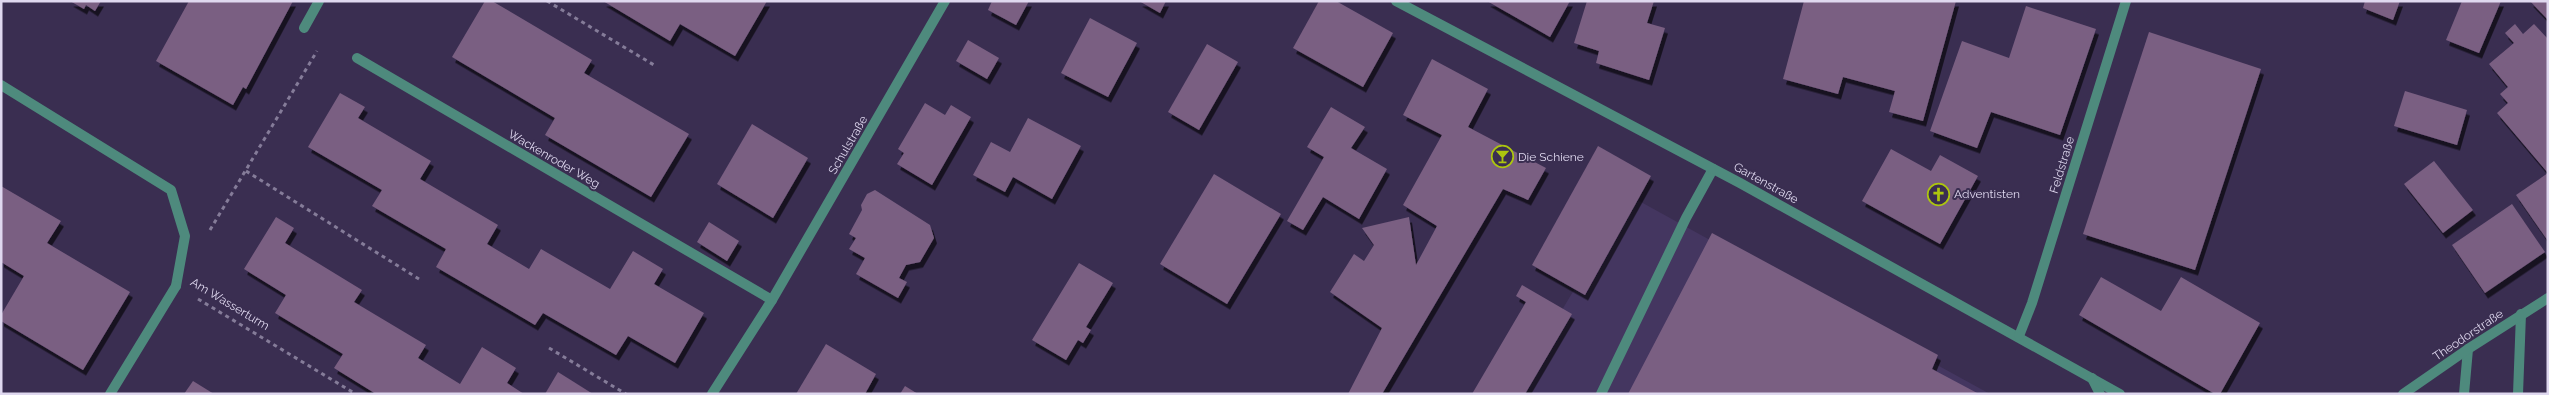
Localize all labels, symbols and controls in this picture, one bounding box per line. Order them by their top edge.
street label: Schulstraße [826,113,870,177]
street label: Wackenroder Weg [506,127,602,191]
street label: Feldstraße [2047,135,2077,195]
bar icon: Die Schiene [1490,145,1514,169]
place label: Die Schiene [1518,150,1584,164]
street label: Gartenstraße [1731,160,1801,206]
church icon: Adventisten [1926,182,1950,206]
place label: Adventisten [1954,187,2020,201]
street label: Am Wasserturm [188,275,272,333]
street label: Theodorstraße [2430,306,2506,364]

